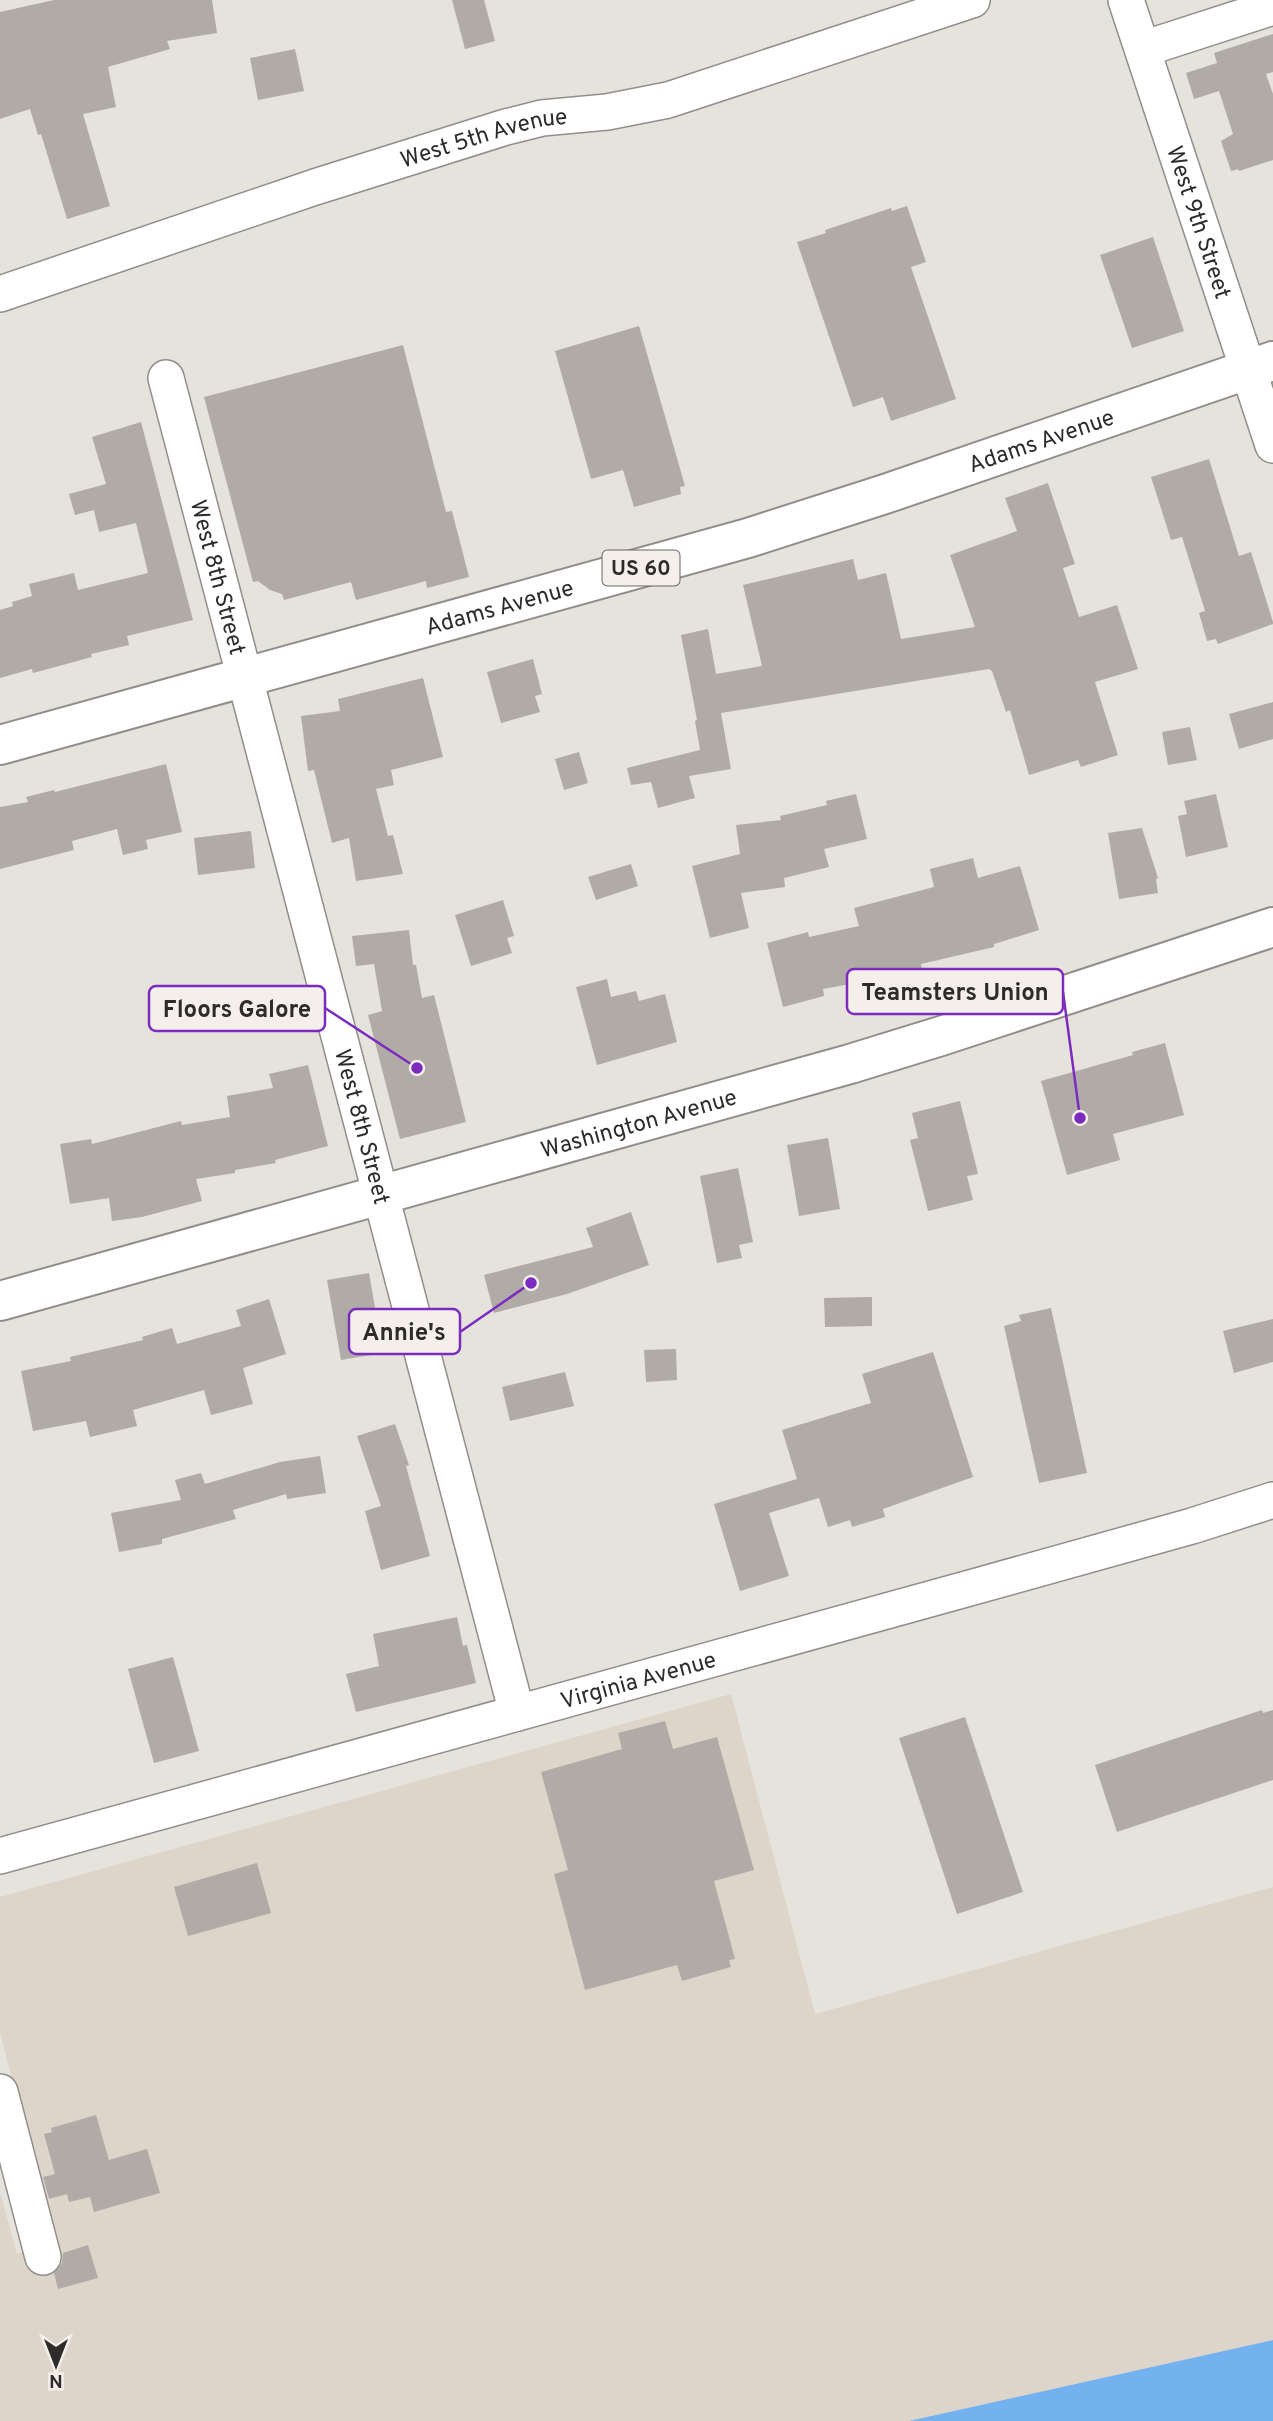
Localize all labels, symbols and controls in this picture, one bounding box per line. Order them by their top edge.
street label: West 5th Avenue [397,104,569,176]
street label: West 9th Street [1158,143,1236,303]
street label: Adams Avenue [965,404,1119,481]
street label: West 8th Street [182,497,250,659]
road number: US 60 [602,550,680,586]
street label: Adams Avenue [423,575,577,644]
callout: Teamsters Union [847,969,1063,1014]
text: Teamsters Union [861,979,1049,1009]
callout: Floors Galore [149,986,325,1031]
text: Floors Galore [163,996,311,1026]
street label: West 8th Street [326,1046,395,1208]
street label: Washington Avenue [538,1084,741,1166]
callout: Annie's [349,1309,460,1354]
text: Annie's [362,1319,446,1349]
street label: Virginia Avenue [558,1647,720,1717]
north arrow [21,2330,91,2400]
text: N [49,2368,63,2392]

